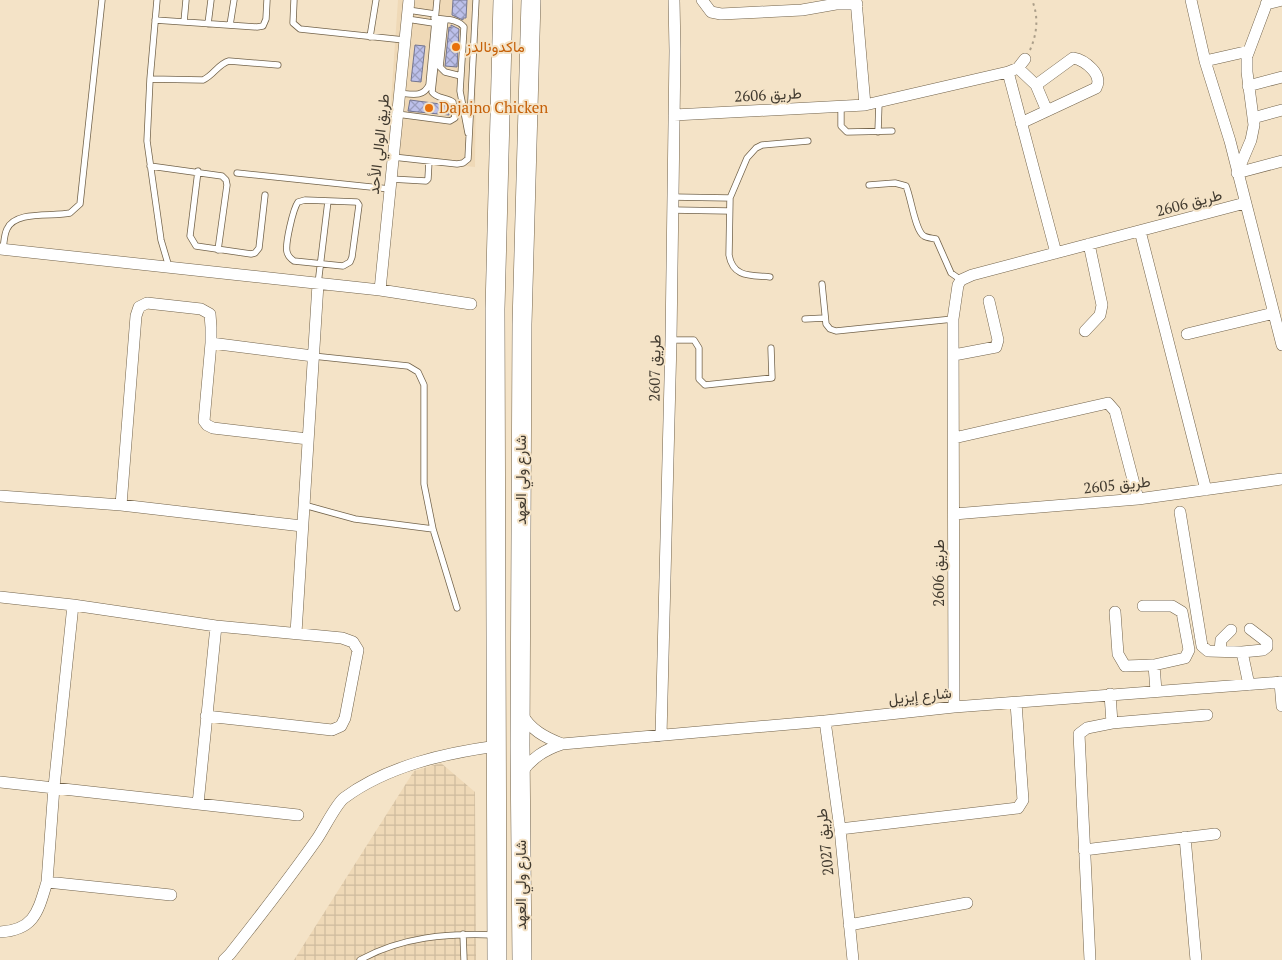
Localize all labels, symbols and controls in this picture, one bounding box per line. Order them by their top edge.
place label: ماكدونالدز [465,36,525,56]
marker: ماكدونالدز [450,41,462,53]
street label: طريق 2606 [734,82,802,107]
street label: طريق الوالي الأحد [363,92,397,196]
place label: Dajajno Chicken [439,97,548,117]
marker: Dajajno Chicken [423,102,435,114]
street label: طريق 2606 [1154,184,1224,221]
street label: طريق 2607 [643,334,666,402]
street label: شارع ولي العهد [510,435,534,525]
street label: طريق 2605 [1082,471,1152,498]
street label: طريق 2606 [928,539,949,607]
street label: شارع إيزيل [887,682,953,710]
street label: طريق 2027 [811,807,838,877]
street label: شارع ولي العهد [510,840,534,930]

